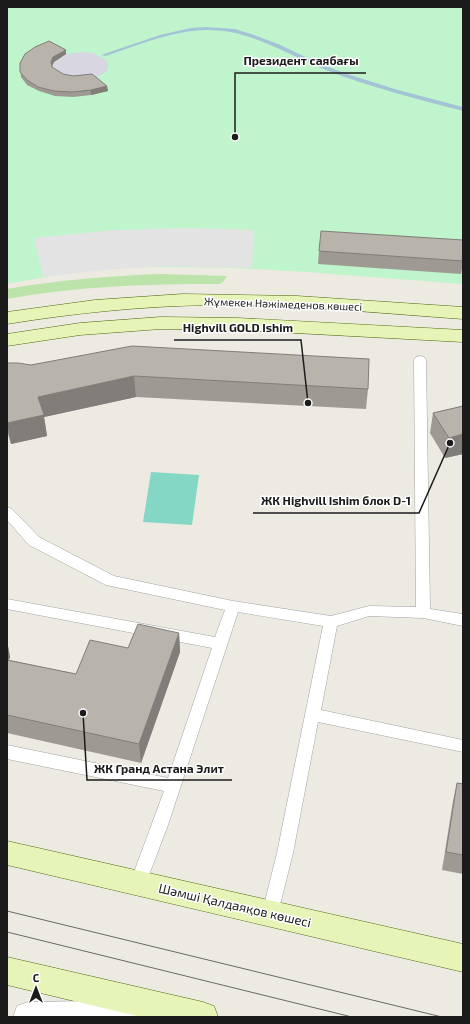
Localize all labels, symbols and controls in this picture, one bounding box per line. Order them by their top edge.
callout: Президент саябағы [235,49,366,73]
text: Президент саябағы [243,53,359,67]
street label: Жұмекен Нәжімеденов көшесі [204,294,362,313]
callout: Highvill GOLD Ishim [174,316,301,340]
text: Highvill GOLD Ishim [183,320,293,334]
callout: ЖК Highvill Ishim блок D-1 [253,489,419,513]
text: ЖК Highvill Ishim блок D-1 [261,493,411,507]
callout: ЖК Гранд Астана Элит [87,756,232,780]
text: ЖК Гранд Астана Элит [94,761,224,775]
street label: Шәмші Қалдаяқов көшесі [157,880,313,930]
north arrow [16,968,56,1008]
text: С [33,971,40,984]

